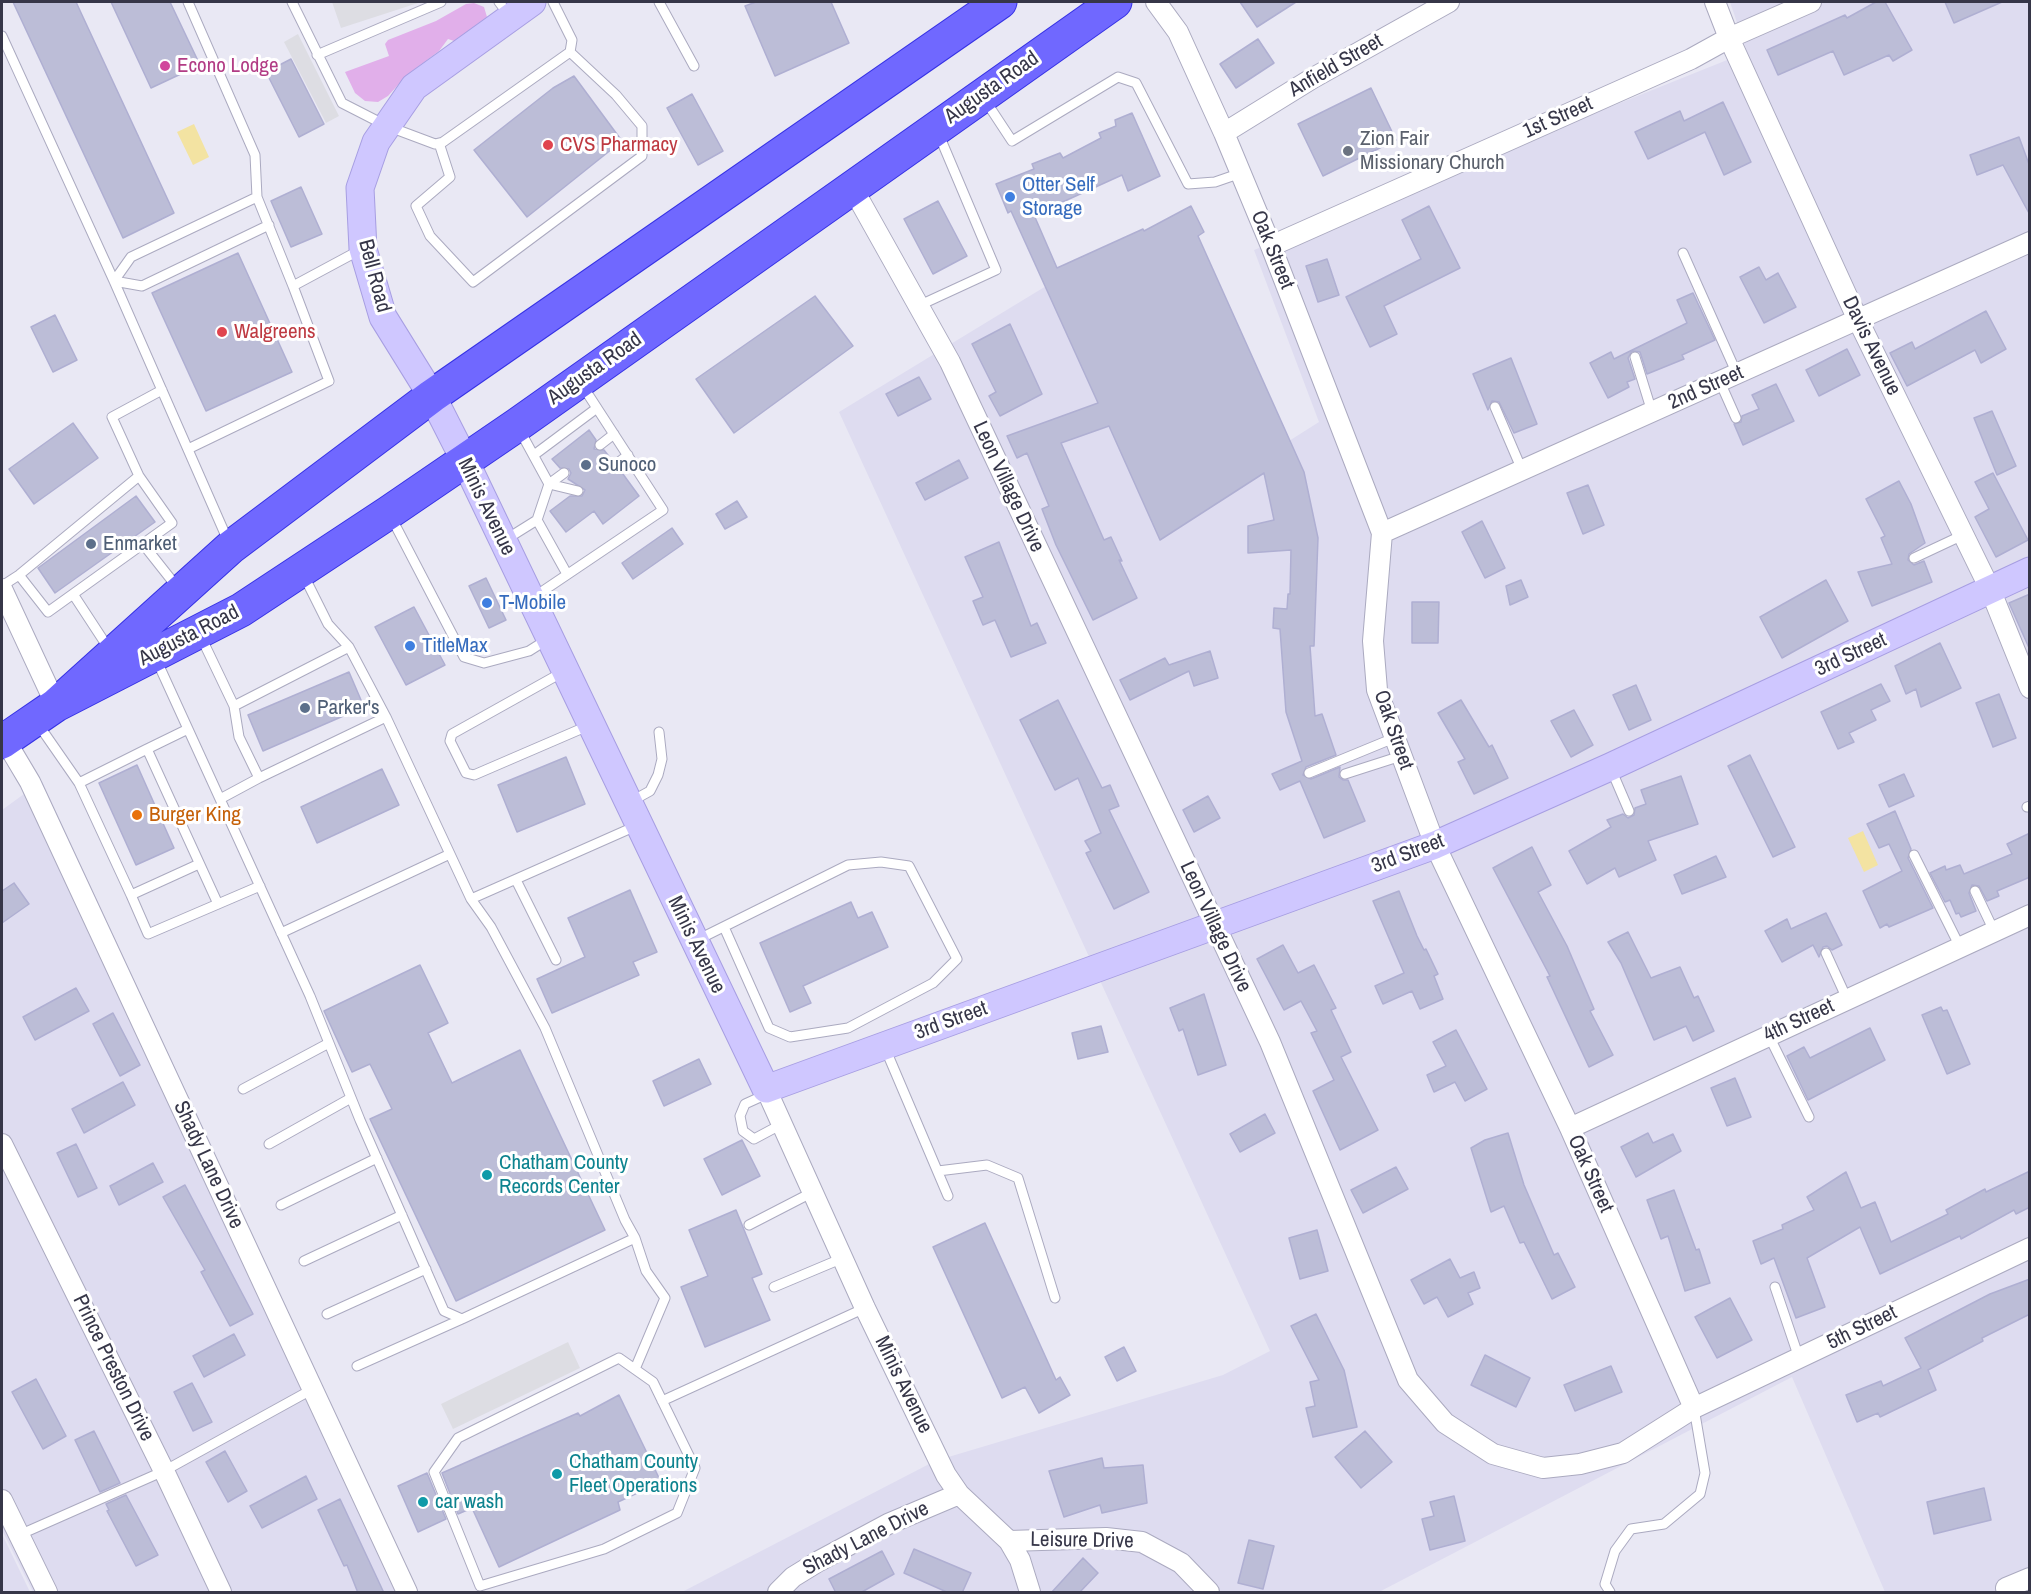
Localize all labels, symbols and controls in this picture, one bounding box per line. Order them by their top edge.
street label: Anfield Street [1285,29,1387,103]
street label: Augusta Road [940,46,1044,130]
place label: Econo Lodge [177,53,278,79]
marker: Econo Lodge [158,59,172,73]
street label: 1st Street [1519,91,1597,145]
place label: Zion Fair Missionary Church [1360,126,1505,176]
place label: CVS Pharmacy [560,132,678,158]
marker: CVS Pharmacy [541,138,555,152]
marker: Zion Fair Missionary Church [1341,144,1355,158]
place label: Otter Self Storage [1022,172,1095,222]
marker: Otter Self Storage [1003,190,1017,204]
street label: Oak Street [1245,207,1299,293]
street label: Bell Road [352,237,396,315]
street label: Davis Avenue [1836,292,1906,400]
place label: Walgreens [234,319,316,345]
marker: Walgreens [215,325,229,339]
street label: Augusta Road [543,327,647,411]
street label: 2nd Street [1665,360,1747,416]
street label: Leon Village Drive [967,418,1049,556]
place label: Sunoco [598,452,656,478]
street label: Minis Avenue [452,454,520,560]
marker: Sunoco [579,458,593,472]
place label: Enmarket [103,531,177,557]
marker: Enmarket [84,537,98,551]
place label: T-Mobile [499,590,566,616]
marker: T-Mobile [480,596,494,610]
street label: Augusta Road [135,600,243,672]
street label: 3rd Street [1811,628,1891,682]
place label: TitleMax [422,633,488,659]
marker: TitleMax [403,639,417,653]
street label: Oak Street [1368,687,1418,773]
place label: Parker's [317,695,380,721]
marker: Parker's [298,701,312,715]
place label: Burger King [149,802,241,828]
marker: Burger King [130,808,144,822]
street label: 3rd Street [1368,829,1448,879]
street label: Leon Village Drive [1174,858,1256,996]
street label: Minis Avenue [662,892,730,998]
street label: 4th Street [1760,994,1838,1048]
street label: 3rd Street [911,996,991,1046]
street label: Shady Lane Drive [167,1097,249,1233]
street label: Oak Street [1562,1131,1618,1217]
place label: Chatham County Records Center [499,1150,628,1200]
marker: Chatham County Records Center [480,1168,494,1182]
street label: Prince Preston Drive [67,1291,159,1445]
street label: 5th Street [1823,1300,1901,1356]
street label: Minis Avenue [869,1332,937,1438]
place label: Chatham County Fleet Operations [569,1449,698,1499]
marker: Chatham County Fleet Operations [550,1467,564,1481]
place label: car wash [435,1489,504,1515]
marker: car wash [416,1495,430,1509]
street label: Shady Lane Drive [799,1496,933,1582]
street label: Leisure Drive [1030,1527,1134,1555]

